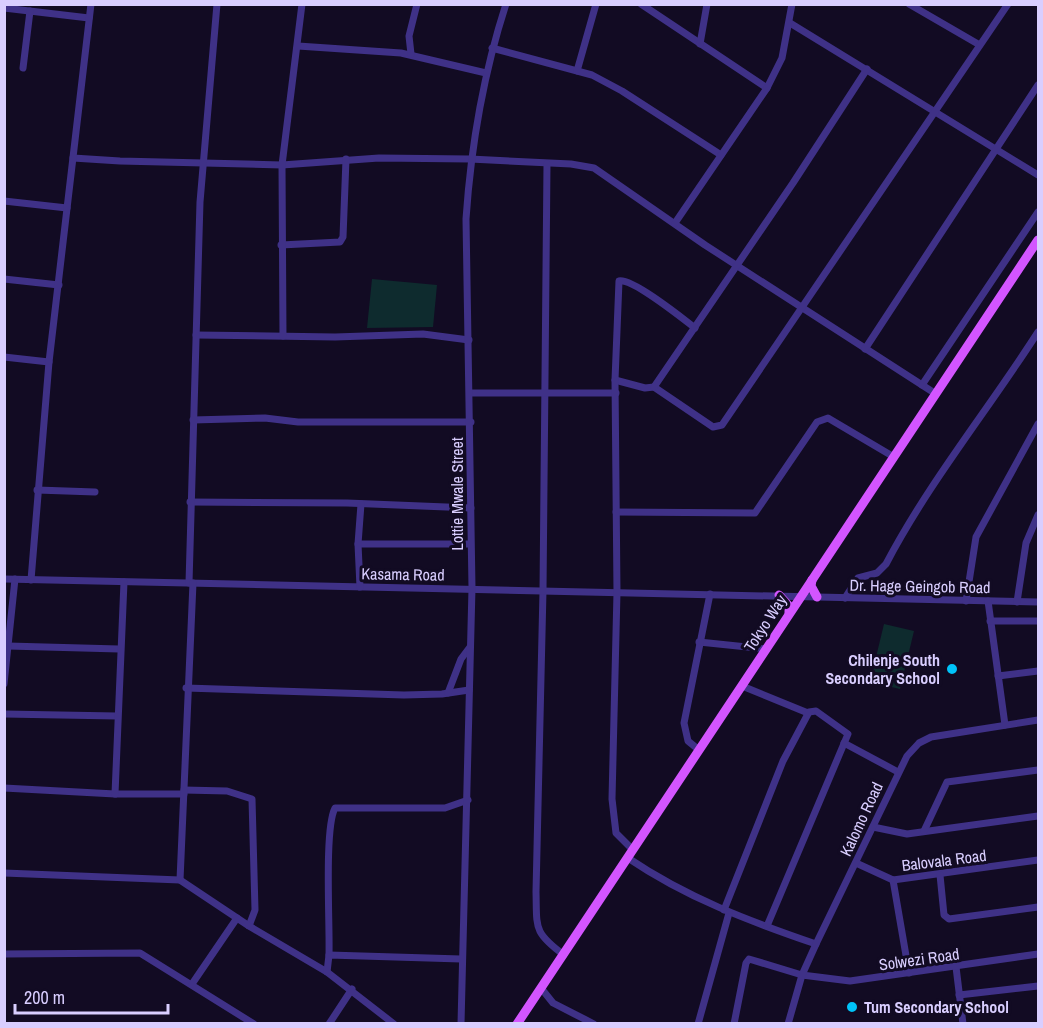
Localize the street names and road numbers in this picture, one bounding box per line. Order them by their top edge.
street label: Lottie Mwale Street [446,437,468,551]
street label: Kasama Road [361,562,445,586]
street label: Dr. Hage Geingob Road [849,574,991,598]
street label: Tokyo Way [738,590,792,656]
street label: Kalomo Road [834,778,888,860]
street label: Balovala Road [900,844,988,876]
street label: Solwezi Road [877,942,961,976]

